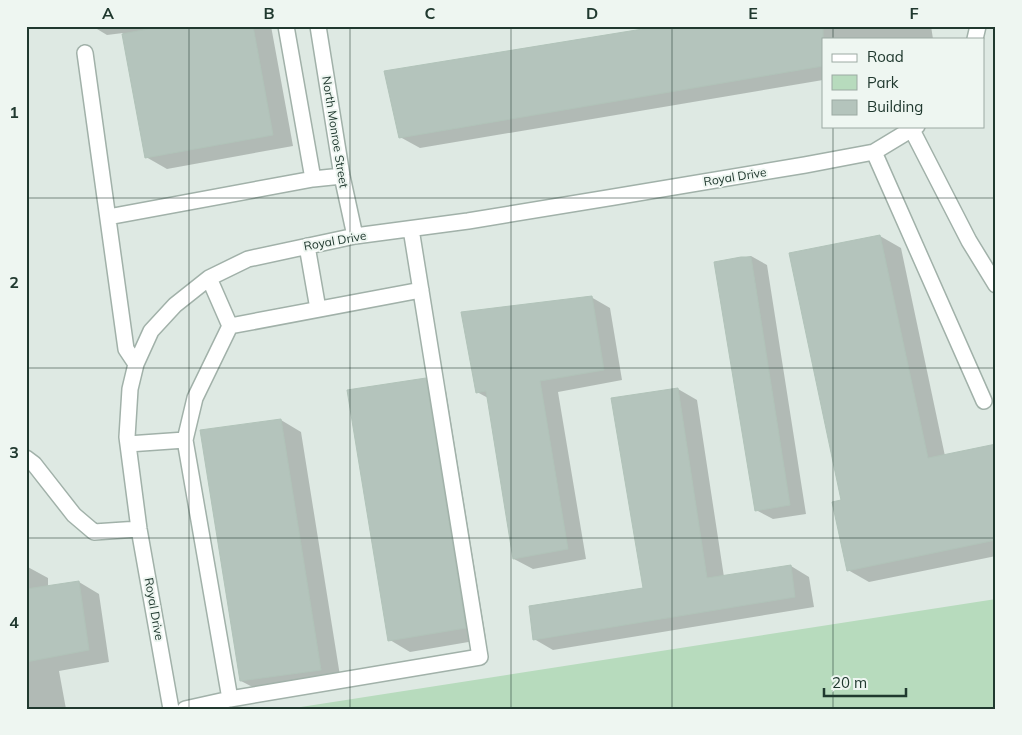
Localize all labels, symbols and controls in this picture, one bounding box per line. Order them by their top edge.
text: A [102,3,114,23]
text: B [263,3,275,23]
text: C [425,3,436,23]
text: D [586,3,598,23]
text: E [748,3,758,23]
text: F [909,3,919,23]
legend [822,38,984,128]
text: Road [867,47,904,66]
text: Park [867,73,899,92]
street label: North Monroe Street [319,75,352,189]
text: Building [867,97,923,116]
text: 1 [9,102,19,122]
street label: Royal Drive [702,164,767,189]
street label: Royal Drive [302,228,367,253]
text: 2 [9,272,19,292]
text: 3 [9,442,19,462]
street label: Royal Drive [142,576,167,641]
text: 4 [9,612,19,632]
scale bar [824,665,907,697]
text: 20 m [832,673,867,692]

